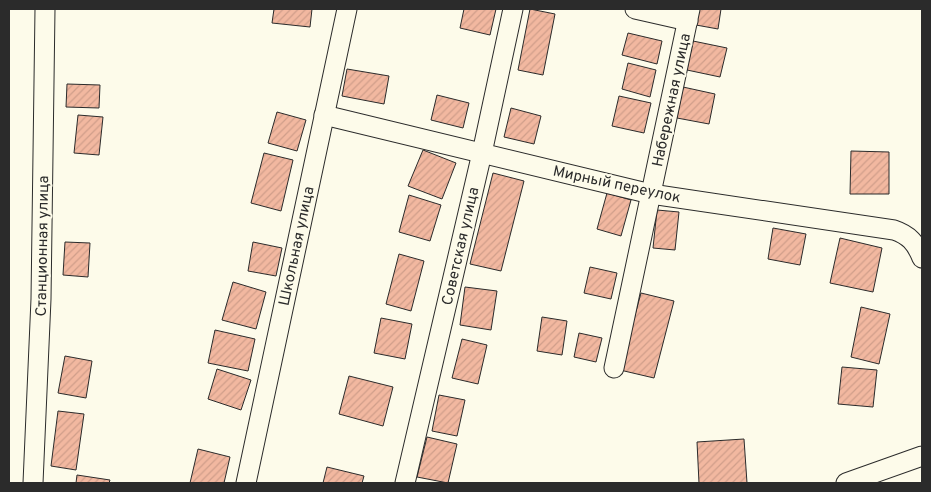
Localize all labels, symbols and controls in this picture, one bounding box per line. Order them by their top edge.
street label: Набережная улица [649,32,696,169]
street label: Мирный переулок [551,163,682,208]
street label: Станционная улица [33,175,54,317]
street label: Школьная улица [276,185,319,308]
street label: Советская улица [439,185,484,307]

